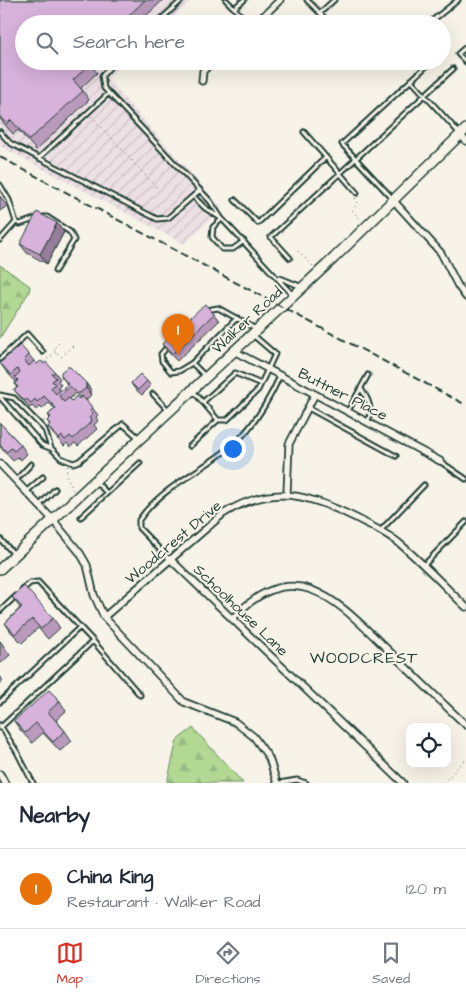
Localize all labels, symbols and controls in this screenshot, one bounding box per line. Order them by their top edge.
search box [15,15,451,70]
icon: search [33,29,61,57]
text: Search here [73,29,185,56]
street label: Walker Road [207,282,288,359]
pin: 1 [162,314,194,355]
street label: Buttner Place [295,363,391,426]
your location [220,436,246,462]
street label: Woodcrest Drive [120,496,226,589]
street label: Schoolhouse Lane [189,560,293,661]
district label: WOODCREST [310,647,418,669]
map controls [406,723,451,768]
button: locate [406,723,451,768]
text: Nearby [20,801,90,830]
text: China King [67,864,153,891]
text: 1 [35,878,37,900]
text: 120 m [406,878,446,900]
text: Restaurant · Walker Road [67,891,261,913]
tab: Map [56,939,84,989]
tab: Directions [195,939,260,989]
tab: Saved [372,939,410,989]

